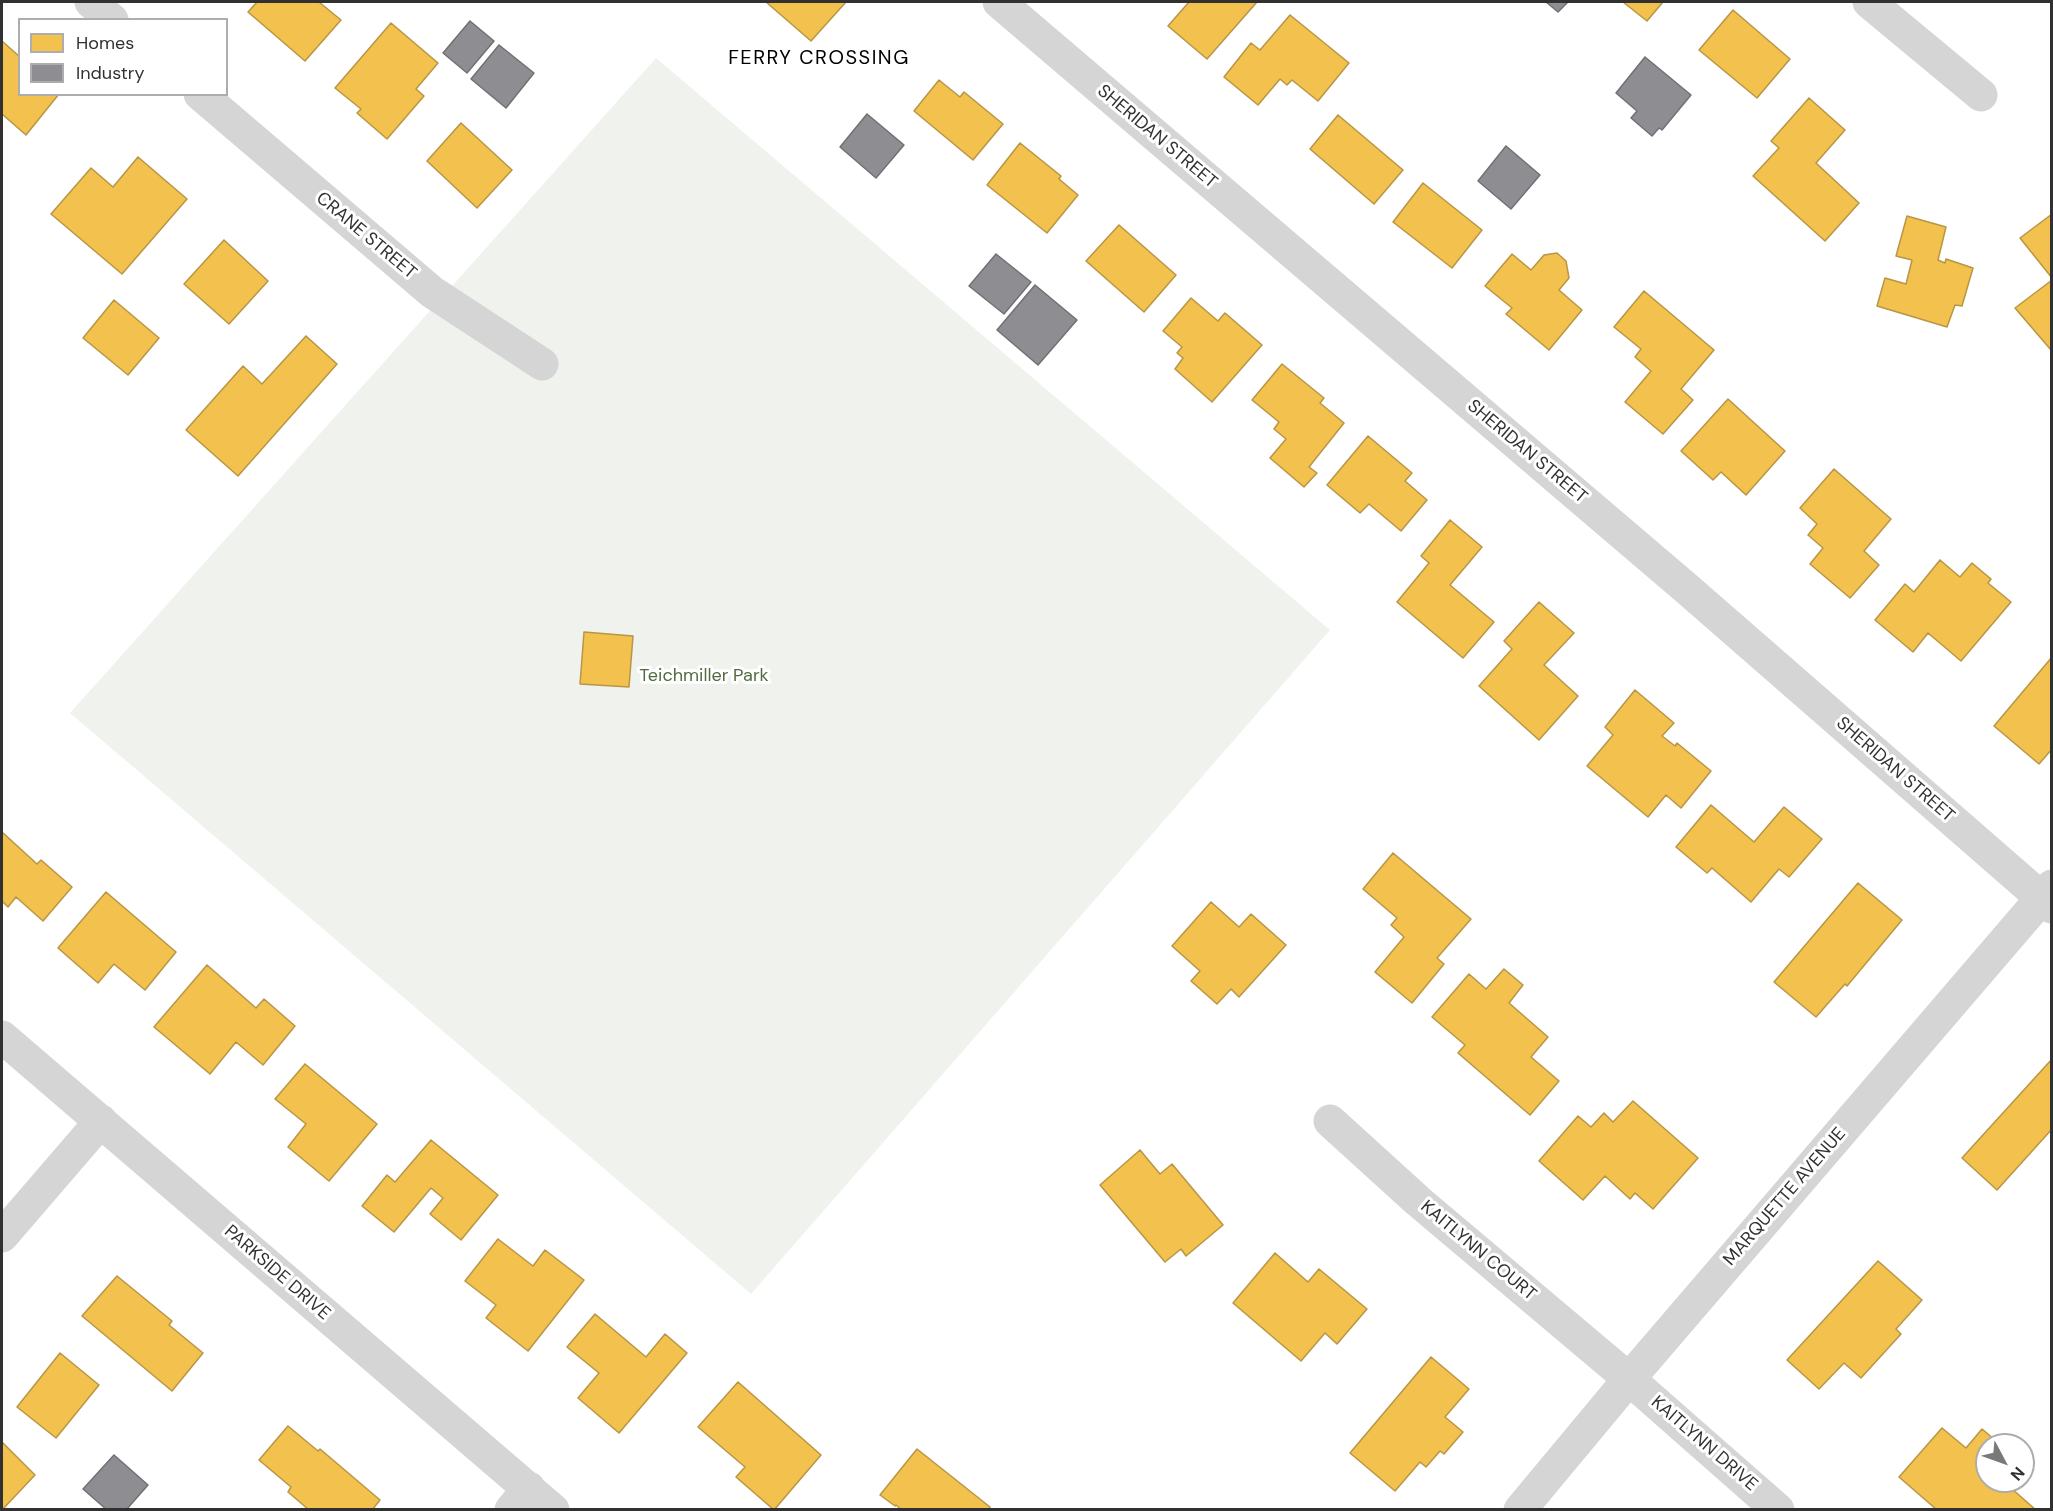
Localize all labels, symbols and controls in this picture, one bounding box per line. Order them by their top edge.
legend [18,18,228,96]
text: Homes [76,31,134,55]
district label: FERRY CROSSING [728,47,910,71]
text: Industry [76,61,145,85]
street label: SHERIDAN STREET [1093,81,1221,193]
street label: CRANE STREET [311,188,421,284]
street label: SHERIDAN STREET [1463,396,1591,508]
park label: Teichmiller Park [639,665,769,687]
street label: SHERIDAN STREET [1831,713,1959,827]
street label: MARQUETTE AVENUE [1719,1124,1851,1270]
street label: KAITLYNN COURT [1416,1196,1540,1306]
street label: PARKSIDE DRIVE [220,1221,334,1325]
street label: KAITLYNN DRIVE [1646,1392,1762,1496]
north arrow [1975,1433,2035,1493]
text: N [2006,1463,2029,1485]

